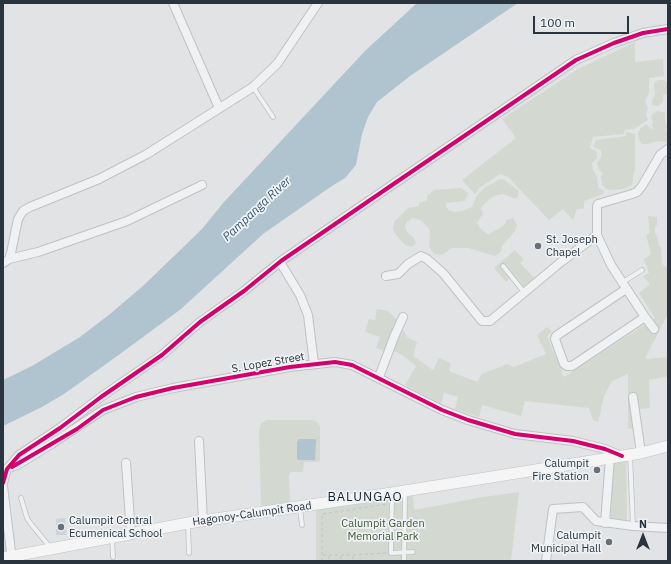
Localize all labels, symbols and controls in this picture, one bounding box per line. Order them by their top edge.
scale bar [535,8,631,34]
text: 100 m [540,15,575,30]
water label: Pampanga River [220,174,294,244]
place label: St. Joseph Chapel [546,233,598,259]
marker: St. Joseph Chapel [533,241,543,251]
street label: S. Lopez Street [231,350,305,376]
place label: Calumpit Fire Station [532,457,589,483]
marker: Calumpit Fire Station [592,465,602,475]
district label: BALUNGAO [327,489,403,505]
street label: Hagonoy-Calumpit Road [192,499,312,529]
place label: Calumpit Central Ecumenical School [69,514,162,540]
north arrow [623,516,663,556]
park label: Calumpit Garden Memorial Park [341,517,425,543]
text: N [639,517,647,531]
marker: Calumpit Central Ecumenical School [56,522,66,532]
place label: Calumpit Municipal Hall [531,529,601,555]
marker: Calumpit Municipal Hall [604,537,614,547]

